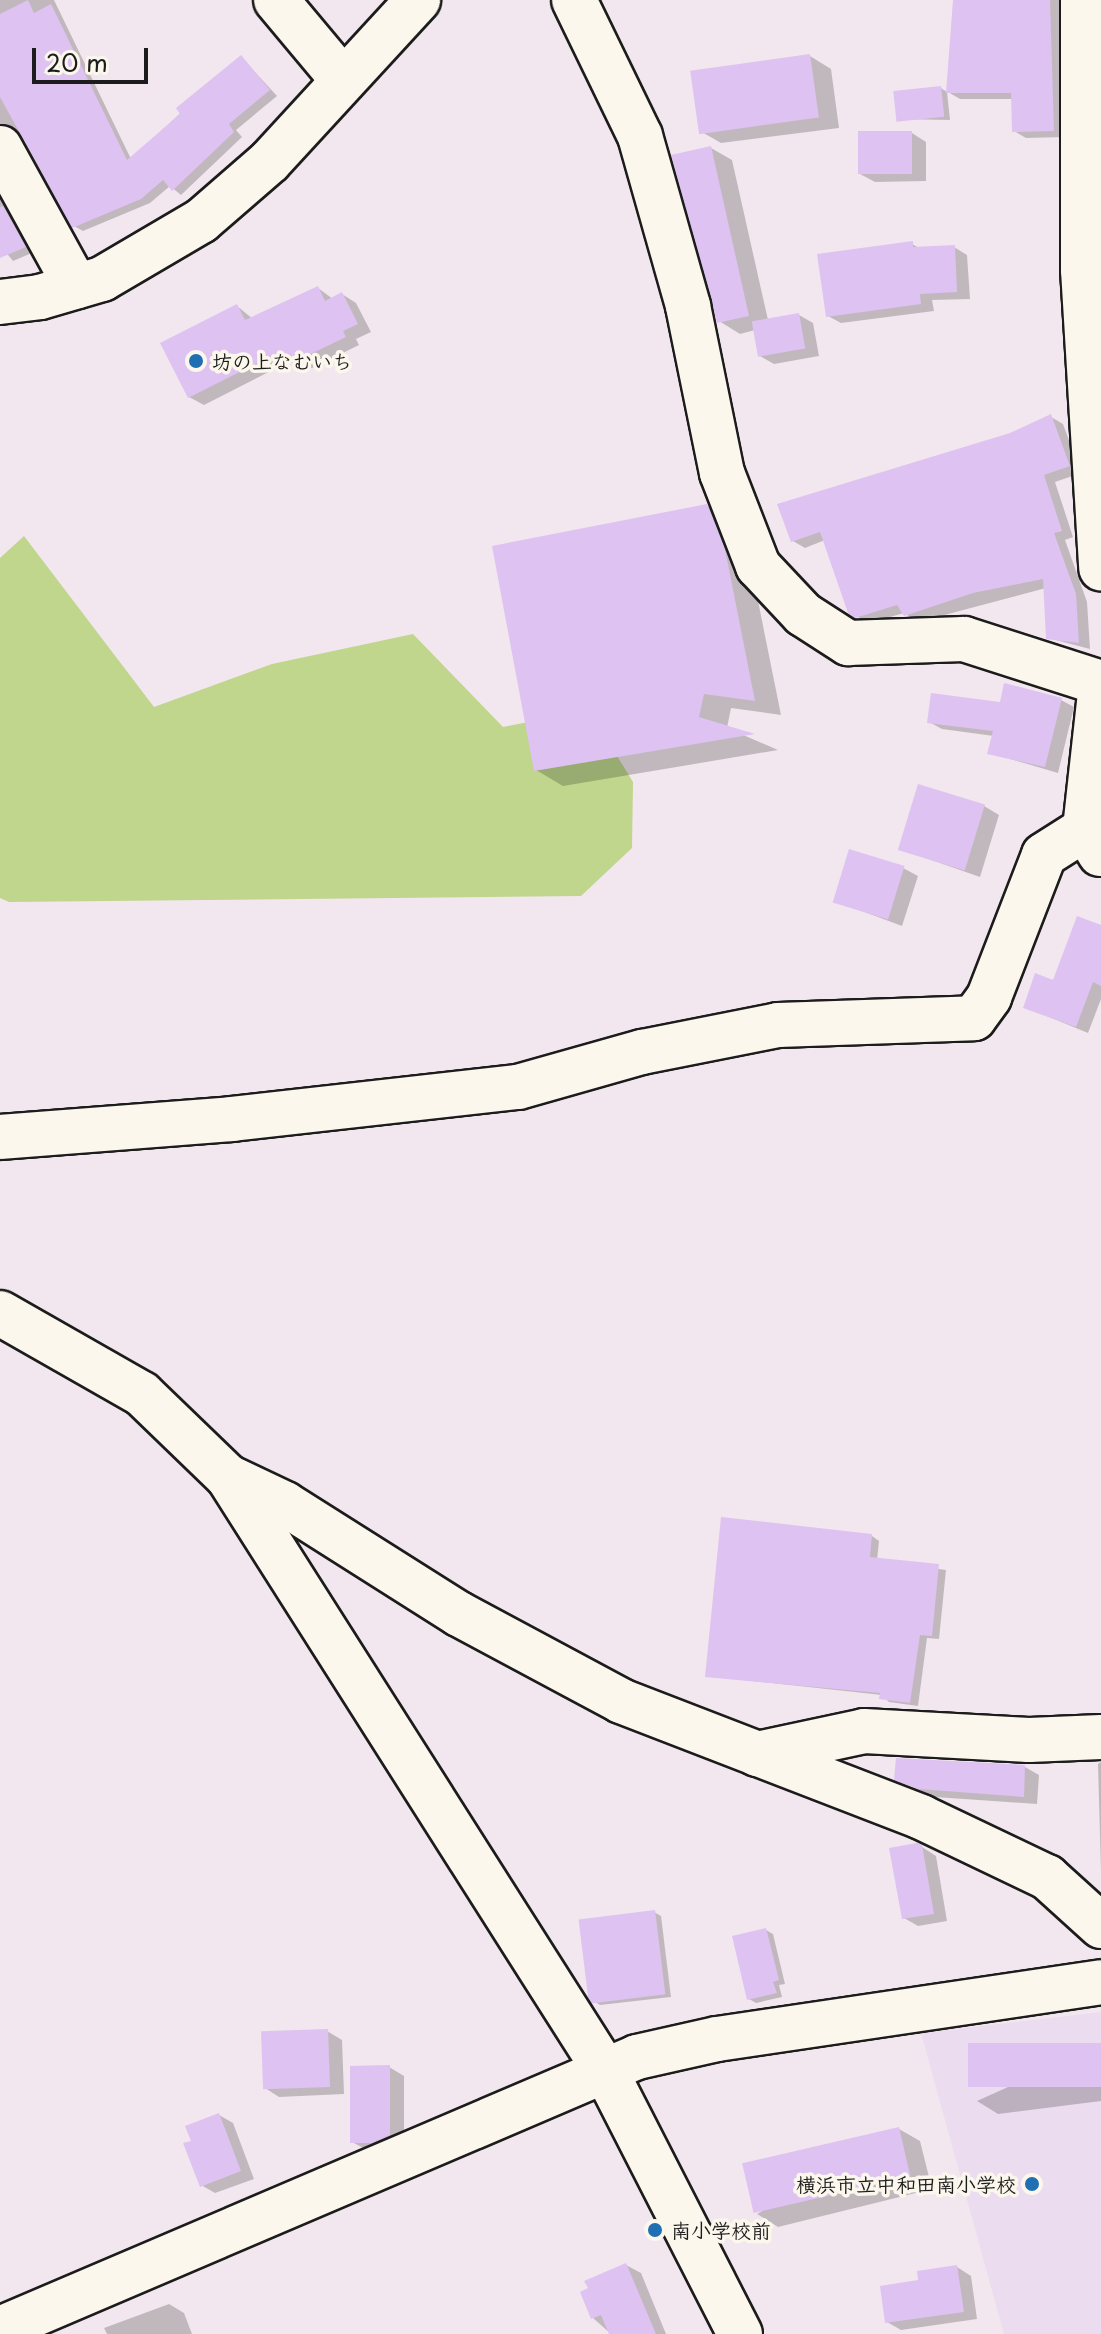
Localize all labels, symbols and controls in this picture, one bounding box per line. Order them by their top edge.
scale bar [36,32,152,82]
text: 20 m [46,44,108,80]
place label: 坊の上なむいち [212,349,352,373]
marker: 坊の上なむいち [187,352,205,370]
place label: 横浜市立中和田南小学校 [796,2172,1016,2196]
marker: 横浜市立中和田南小学校 [1023,2175,1041,2193]
place label: 南小学校前 [671,2218,771,2242]
marker: 南小学校前 [646,2221,664,2239]

